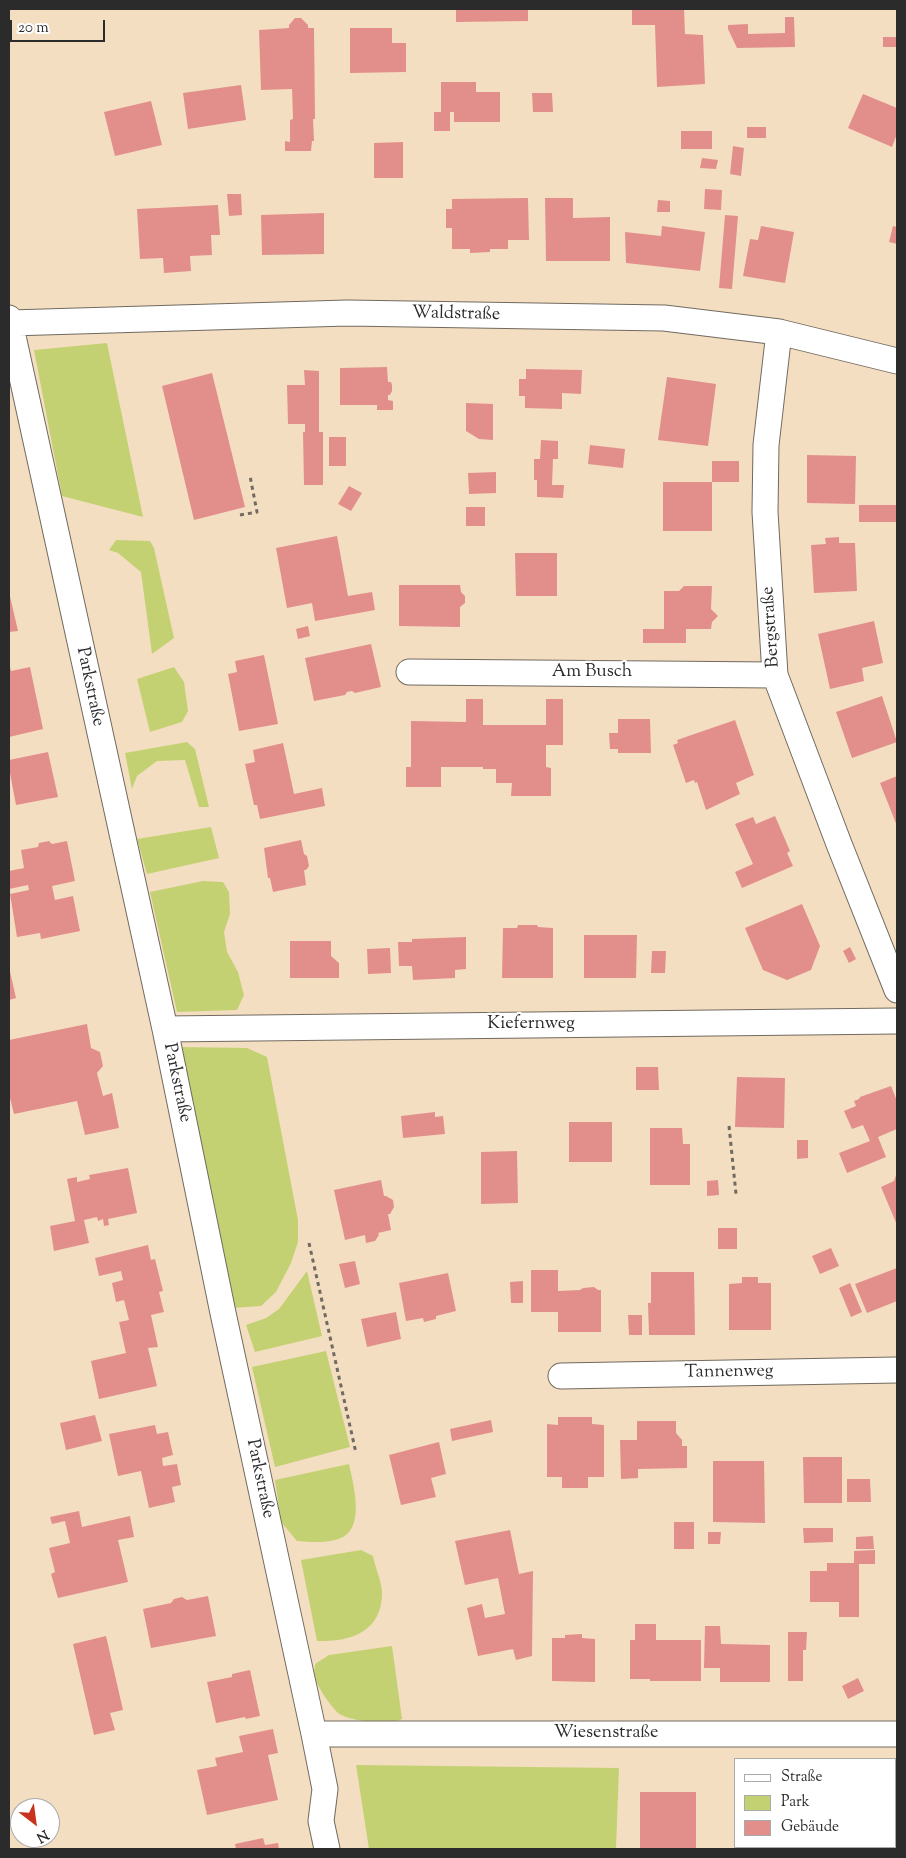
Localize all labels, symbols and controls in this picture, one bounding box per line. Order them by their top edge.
scale bar [12,10,108,42]
text: 20 m [18,18,49,39]
street label: Waldstraße [412,303,500,327]
street label: Bergstraße [758,586,786,668]
street label: Parkstraße [70,645,108,729]
street label: Am Busch [552,662,632,684]
street label: Kiefernweg [487,1014,575,1036]
street label: Parkstraße [157,1041,195,1125]
street label: Tannenweg [684,1361,774,1385]
street label: Parkstraße [240,1437,278,1521]
street label: Wiesenstraße [554,1723,658,1745]
legend [734,1758,896,1848]
text: Straße [781,1767,823,1788]
text: Park [781,1792,810,1813]
north arrow [10,1798,60,1848]
text: Gebäude [781,1817,839,1838]
text: N [32,1824,52,1847]

